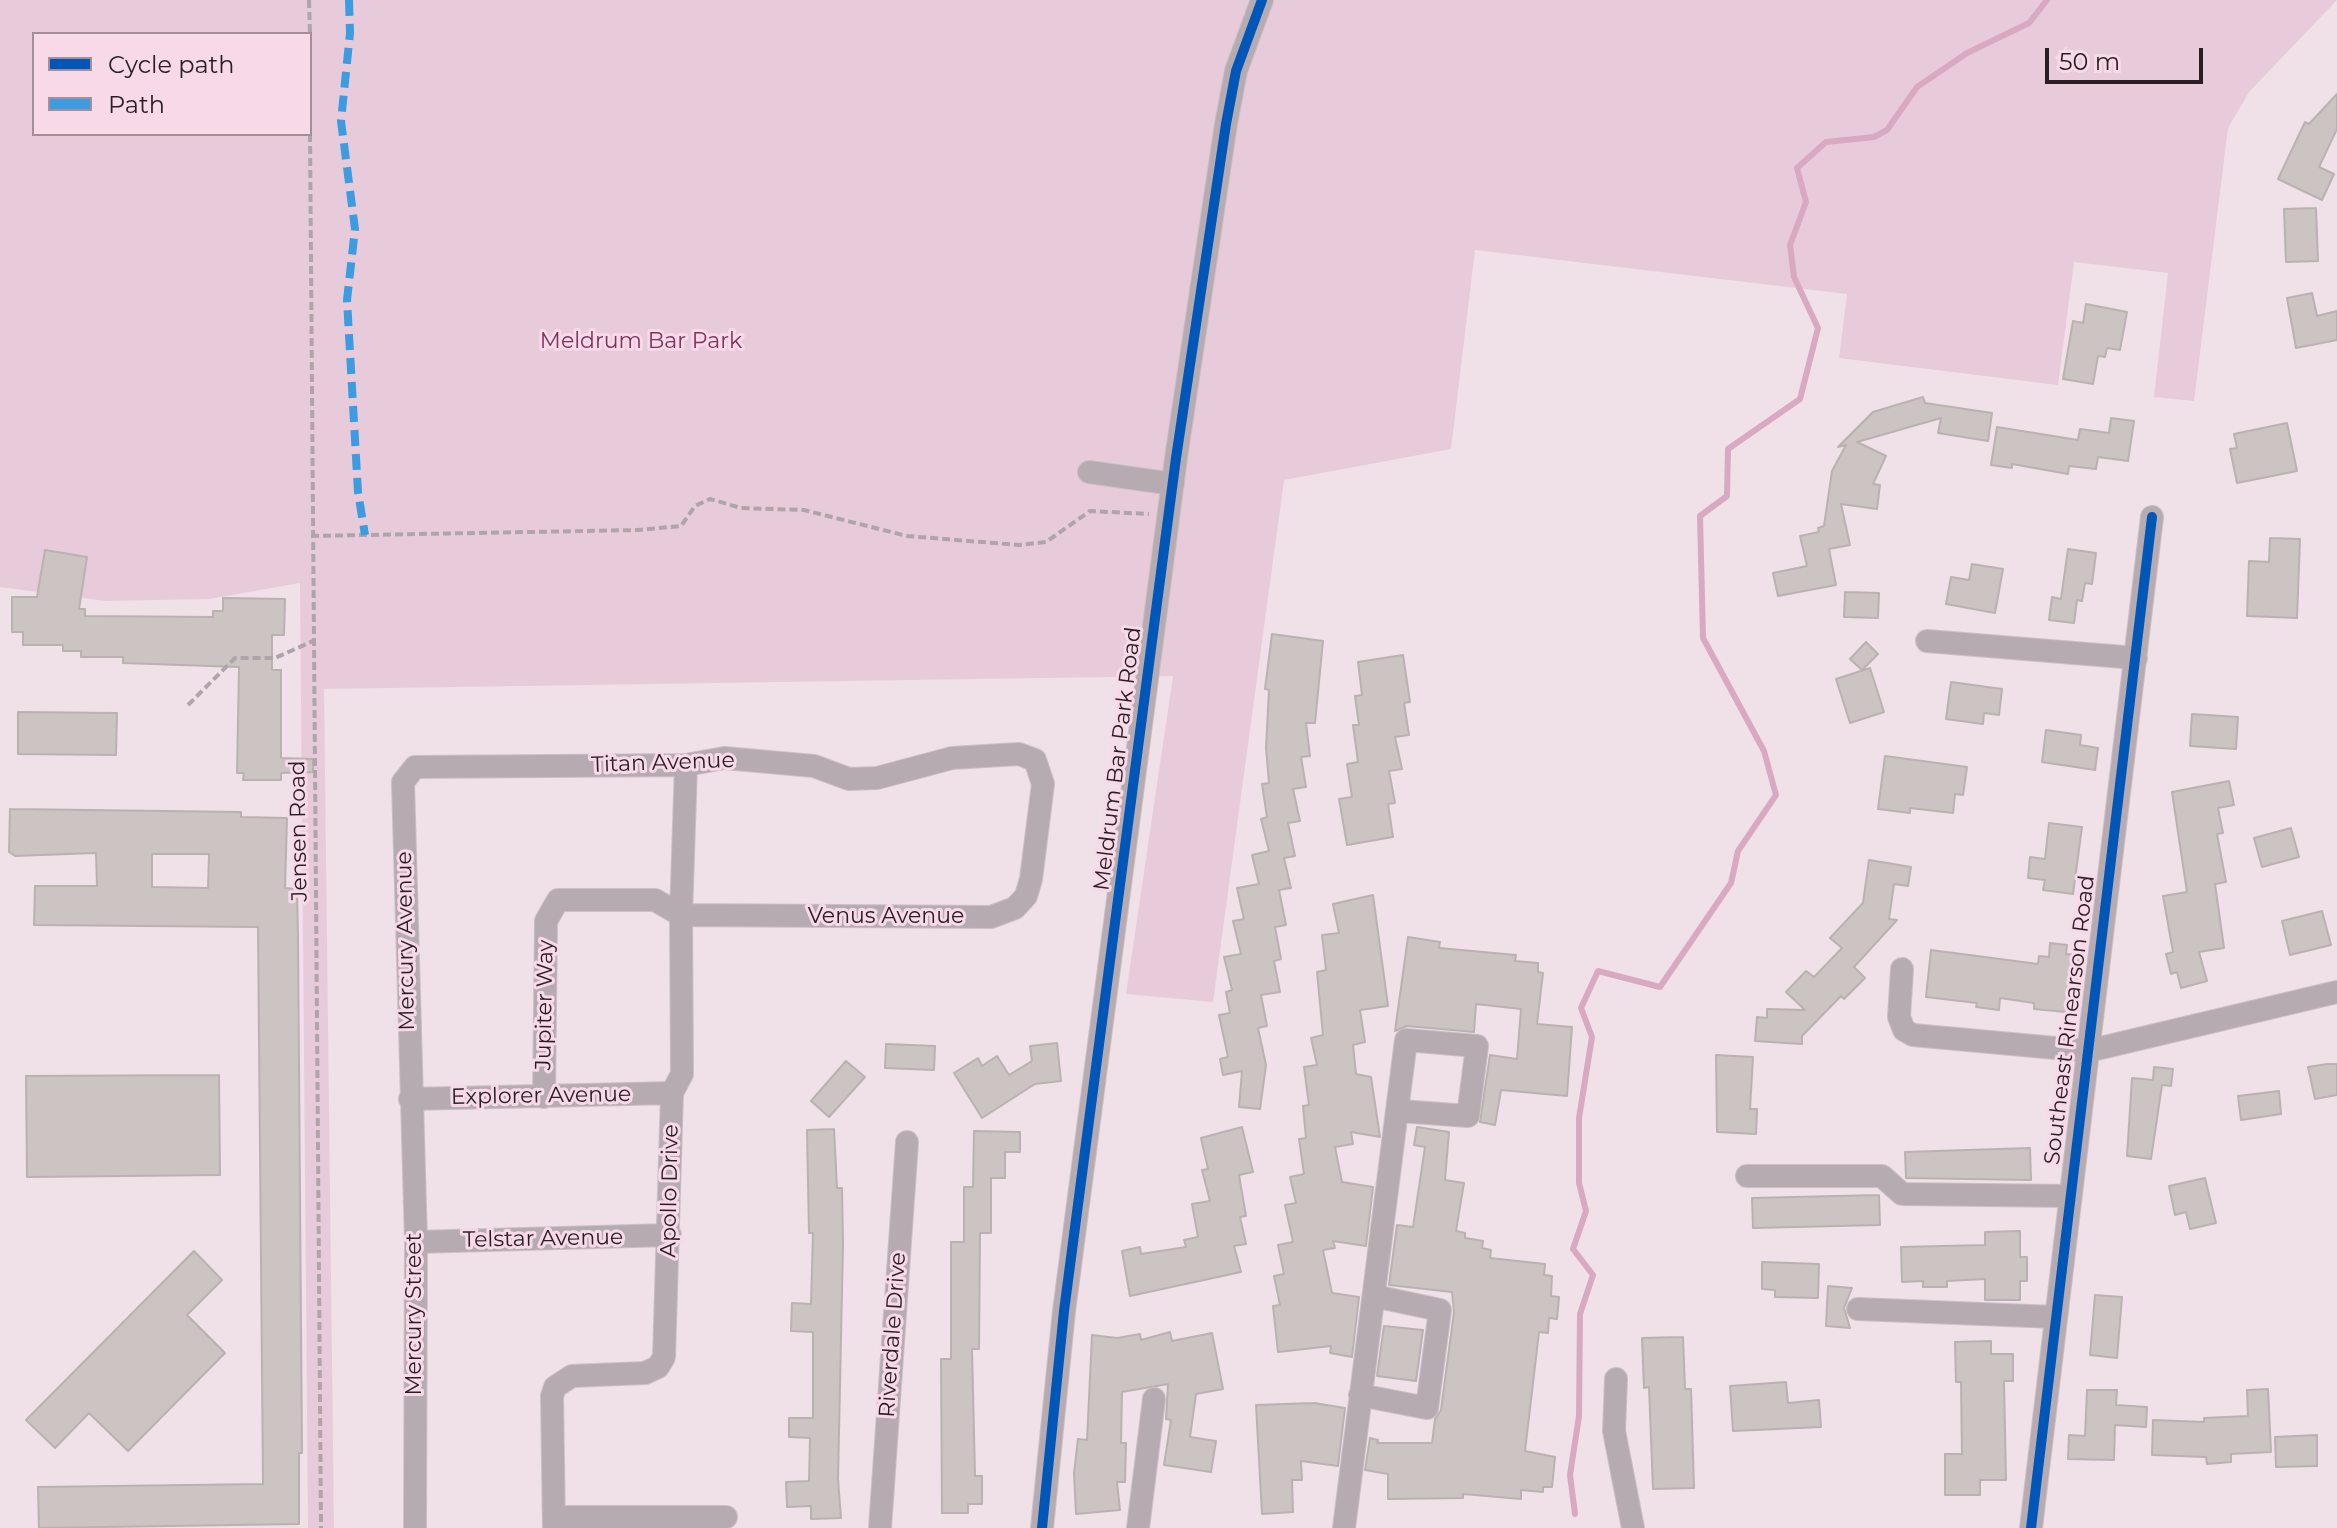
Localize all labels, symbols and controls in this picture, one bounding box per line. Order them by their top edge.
legend [32,32,312,136]
scale bar [2049,32,2207,82]
text: 50 m [2059,47,2120,76]
text: Cycle path [108,50,235,79]
text: Path [108,90,165,119]
park label: Meldrum Bar Park [540,329,742,355]
street label: Meldrum Bar Park Road [1089,626,1147,892]
street label: Titan Avenue [591,747,735,779]
street label: Jensen Road [285,760,313,902]
street label: Mercury Avenue [391,851,421,1031]
street label: Southeast Rinearson Road [2039,874,2101,1166]
street label: Venus Avenue [808,904,964,930]
street label: Jupiter Way [531,940,559,1070]
street label: Explorer Avenue [451,1081,631,1111]
street label: Apollo Drive [656,1124,684,1258]
street label: Telstar Avenue [463,1224,623,1254]
street label: Mercury Street [402,1233,428,1395]
street label: Riverdale Drive [874,1251,912,1419]

